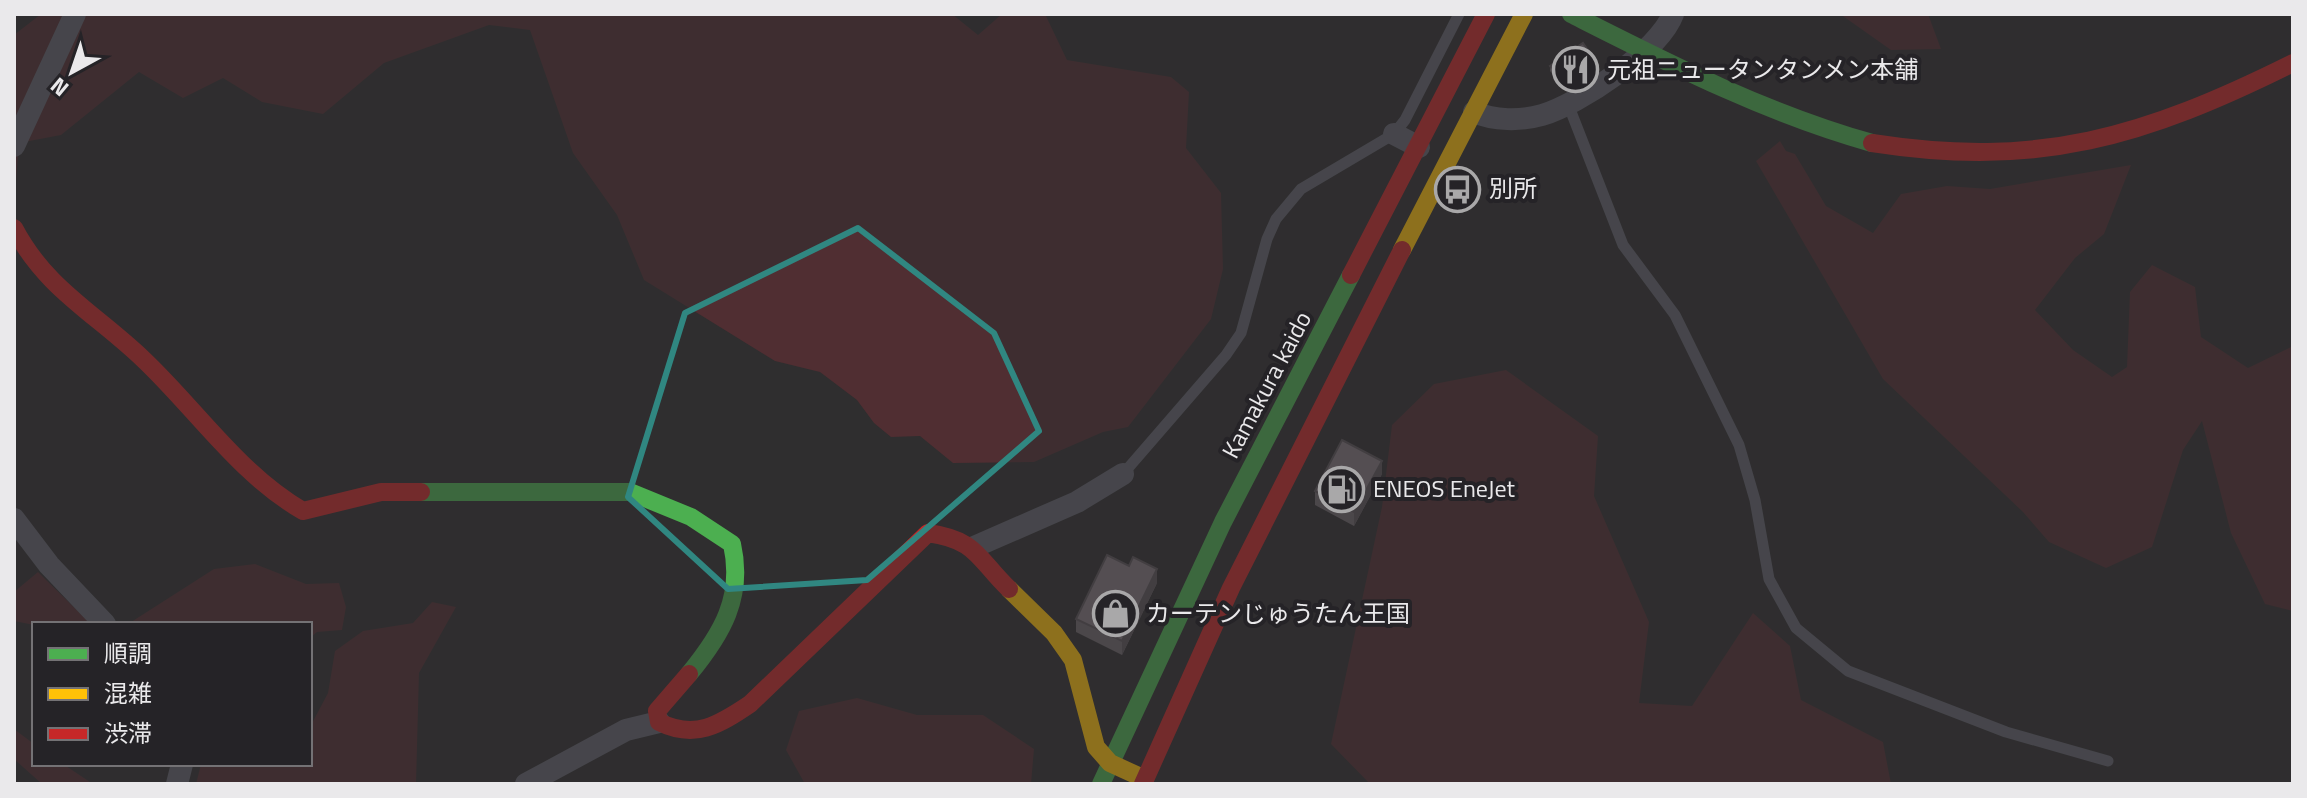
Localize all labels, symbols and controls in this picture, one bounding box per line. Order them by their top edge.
north arrow [32,32,112,112]
restaurant icon: 元祖ニュータンタンメン本舗 [1552,46,1600,94]
place label: 元祖ニュータンタンメン本舗 [1607,51,1918,87]
text: N [42,69,76,105]
bus stop icon: 別所 [1434,165,1482,213]
place label: 別所 [1489,170,1537,206]
street label: Kamakura kaido [1212,305,1320,464]
fuel station icon: ENEOS EneJet [1318,465,1366,513]
place label: ENEOS EneJet [1373,470,1515,506]
shop icon: カーテンじゅうたん王国 [1091,590,1139,638]
place label: カーテンじゅうたん王国 [1146,595,1410,631]
legend [32,622,312,766]
text: 順調 [104,635,152,671]
text: 混雑 [104,675,152,711]
text: 渋滞 [104,715,152,751]

